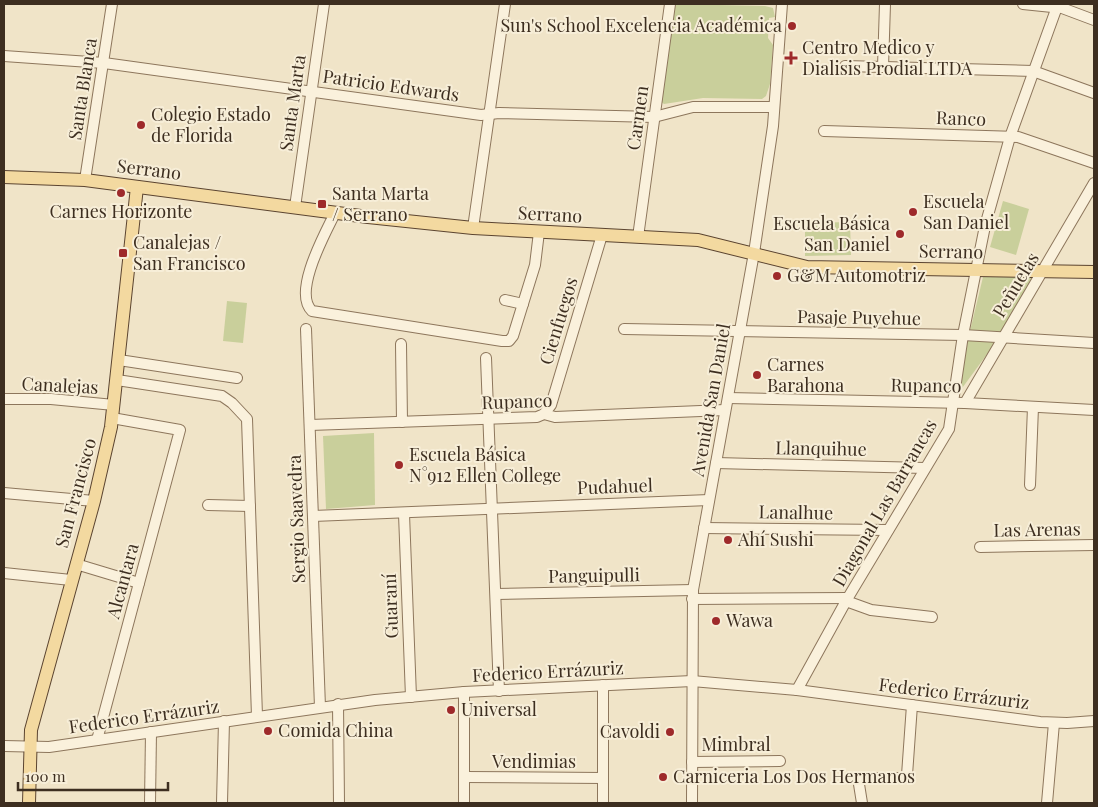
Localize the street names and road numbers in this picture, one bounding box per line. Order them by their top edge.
street label: Santa Blanca [62,36,102,141]
street label: Santa Marta [273,53,311,153]
street label: Patricio Edwards [321,64,461,106]
street label: Carmen [621,84,653,152]
street label: Ranco [936,105,987,131]
street label: Serrano [116,153,183,185]
street label: Serrano [517,200,583,228]
street label: Serrano [919,238,984,264]
street label: Peñuelas [986,247,1044,321]
street label: Cienfuegos [533,274,583,367]
street label: Pasaje Puyehue [797,304,921,330]
street label: Avenida San Daniel [685,321,735,479]
street label: Canalejas [21,371,99,399]
street label: Rupanco [890,372,962,398]
street label: Rupanco [481,388,553,414]
street label: Diagonal Las Barrancas [826,414,942,591]
street label: San Francisco [49,435,101,550]
street label: Llanquihue [775,435,867,461]
street label: Sergio Saavedra [282,454,310,584]
street label: Pudahuel [577,473,653,499]
street label: Lanalhue [759,499,834,525]
street label: Las Arenas [993,516,1081,542]
street label: Alcantara [100,540,144,622]
street label: Panguipulli [548,562,640,588]
street label: Guaraní [377,573,403,639]
street label: Federico Errázuriz [472,655,624,687]
street label: Federico Errázuriz [877,672,1031,714]
street label: Federico Errázuriz [67,694,221,738]
street label: Mimbral [701,732,771,756]
street label: Vendimias [491,749,576,773]

